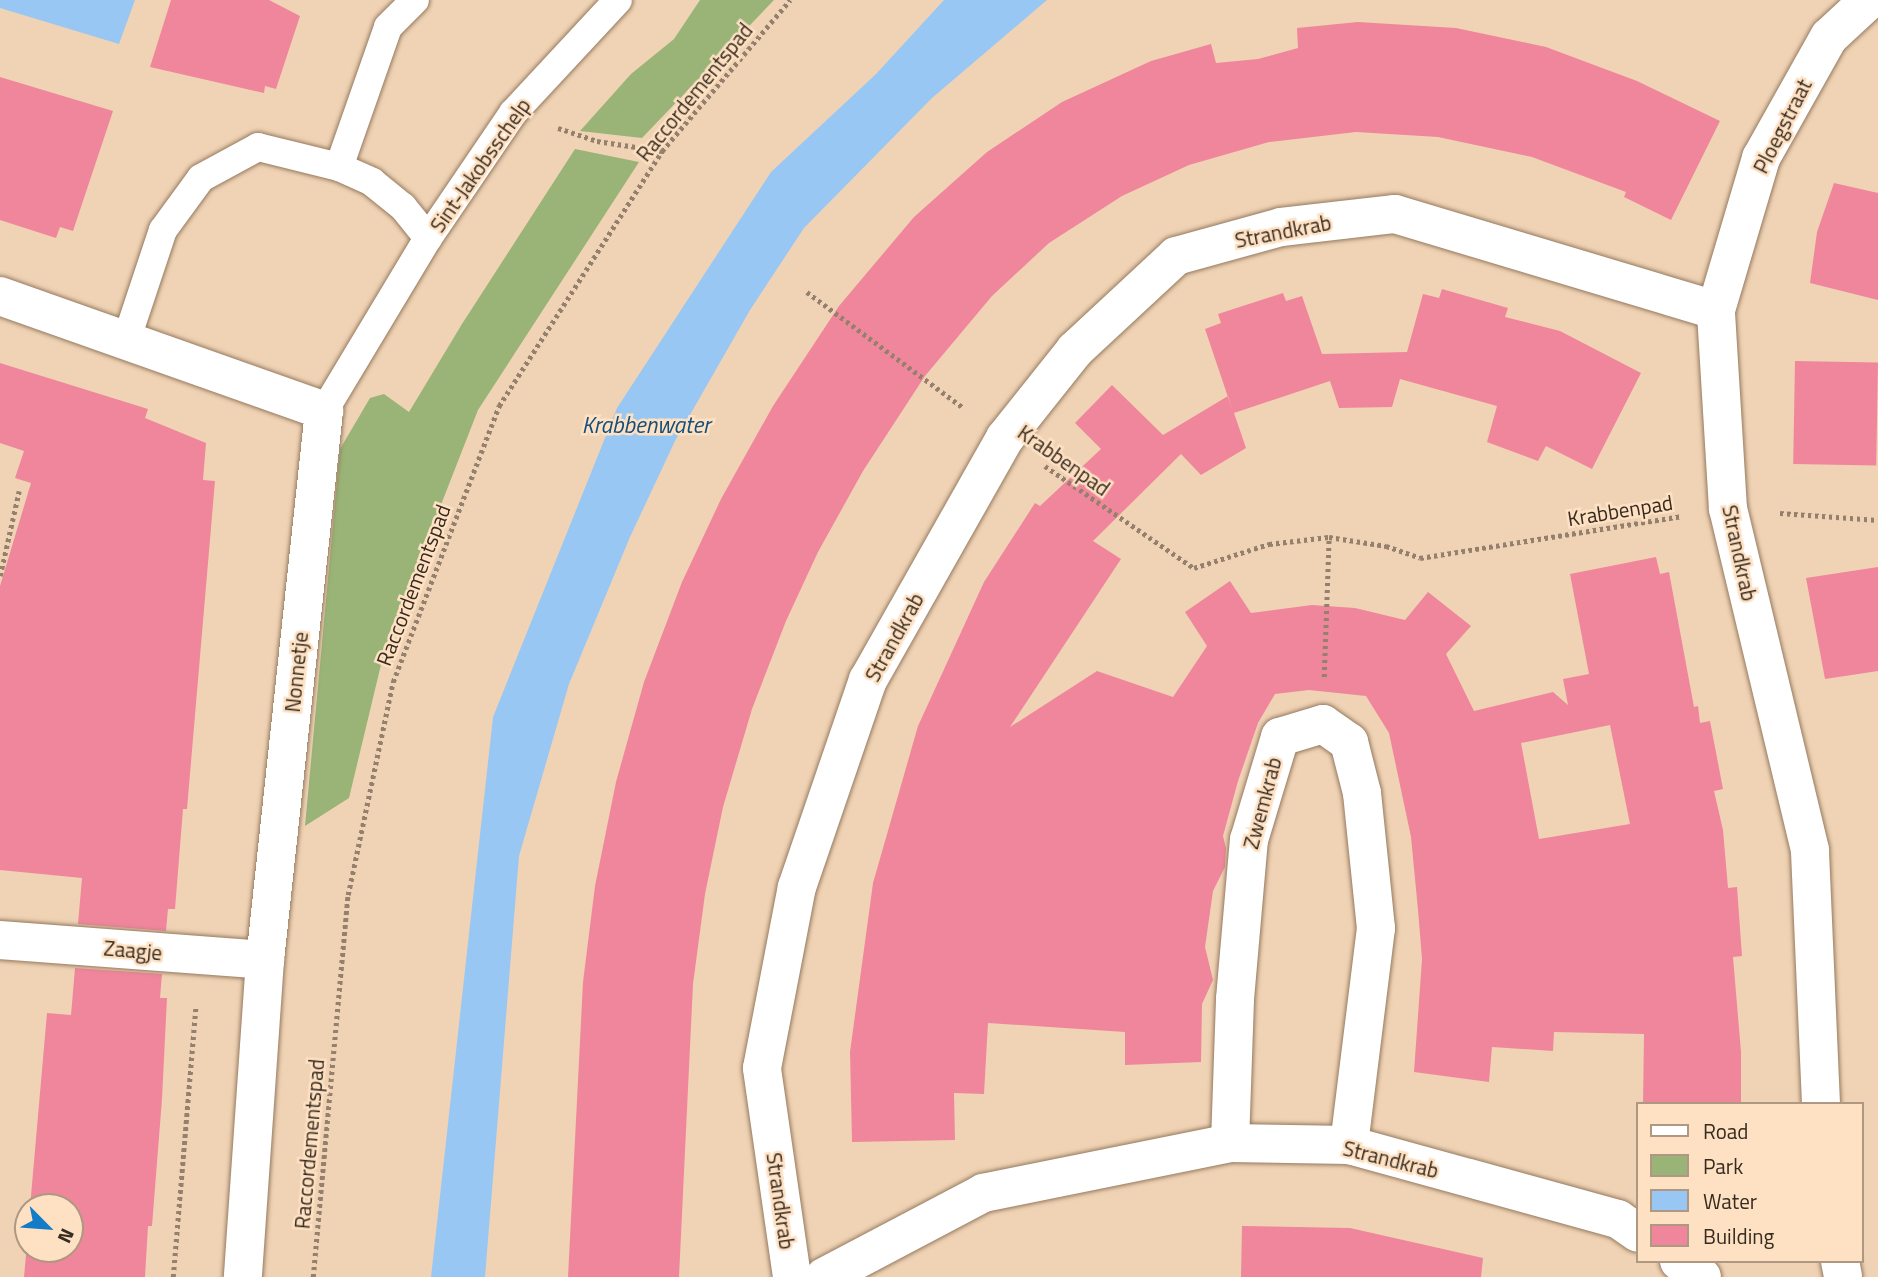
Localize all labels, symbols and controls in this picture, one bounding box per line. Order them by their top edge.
street label: Raccordementspad [631,18,757,166]
street label: Ploegstraat [1747,75,1817,177]
street label: Sint-Jakobsschelp [424,93,536,237]
street label: Strandkrab [1233,209,1333,253]
water label: Krabbenwater [582,411,710,439]
street label: Krabbenpad [1013,419,1115,501]
street label: Krabbenpad [1566,489,1674,531]
street label: Raccordementspad [371,501,455,669]
street label: Strandkrab [1718,503,1762,603]
street label: Strandkrab [859,588,929,686]
street label: Nonnetje [279,630,313,714]
street label: Zwemkrab [1238,754,1286,852]
street label: Zaagje [103,935,163,965]
street label: Raccordementspad [289,1058,329,1230]
legend [1636,1102,1864,1263]
text: Road [1703,1115,1748,1147]
street label: Strandkrab [1341,1135,1441,1183]
text: Park [1703,1150,1743,1182]
street label: Strandkrab [762,1151,800,1251]
text: Water [1703,1185,1757,1217]
north arrow [14,1193,84,1263]
text: Building [1703,1220,1774,1252]
text: N [51,1224,83,1248]

